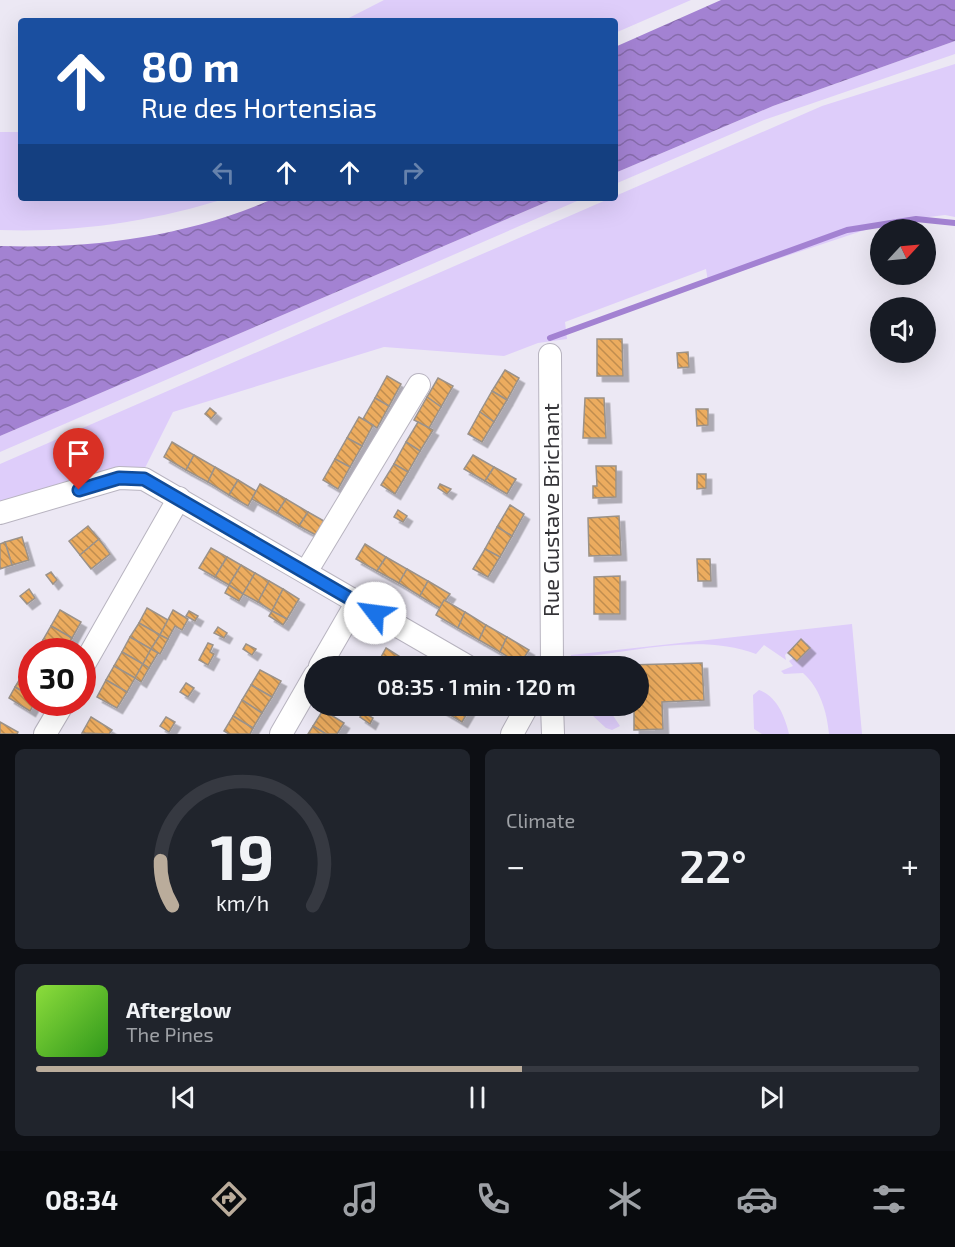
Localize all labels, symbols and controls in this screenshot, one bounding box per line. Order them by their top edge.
text: 80 m [141,40,240,90]
icon: ahead [42,42,120,120]
text: Rue des Hortensias [141,91,377,123]
icon: left [207,156,240,189]
icon: ahead [270,156,303,189]
icon: ahead [333,156,366,189]
icon: right [396,156,429,189]
north arrow [870,219,936,285]
map controls [870,219,936,363]
button: sound [870,297,936,363]
street label: Rue Gustave Brichant [537,403,563,617]
pin [53,428,104,490]
icon: arrive [62,437,95,470]
position arrow [343,581,407,645]
speed limit sign: 30 [18,638,96,716]
text: 08:35 · 1 min · 120 m [377,673,576,699]
text: Climate [506,808,575,832]
text: 19 [211,818,274,893]
text: 22° [679,838,747,892]
text: − [506,845,525,885]
text: + [901,845,919,885]
text: km/h [216,890,269,915]
text: Afterglow [126,996,231,1022]
text: The Pines [126,1022,214,1046]
icon: previous [167,1081,200,1114]
icon: pause [461,1081,494,1114]
icon: next [755,1081,788,1114]
icon: directions [208,1178,250,1220]
icon: music [340,1178,382,1220]
icon: phone [472,1178,514,1220]
icon: climate [604,1178,646,1220]
icon: car [736,1178,778,1220]
icon: filters [868,1178,910,1220]
text: 08:34 [45,1183,118,1215]

